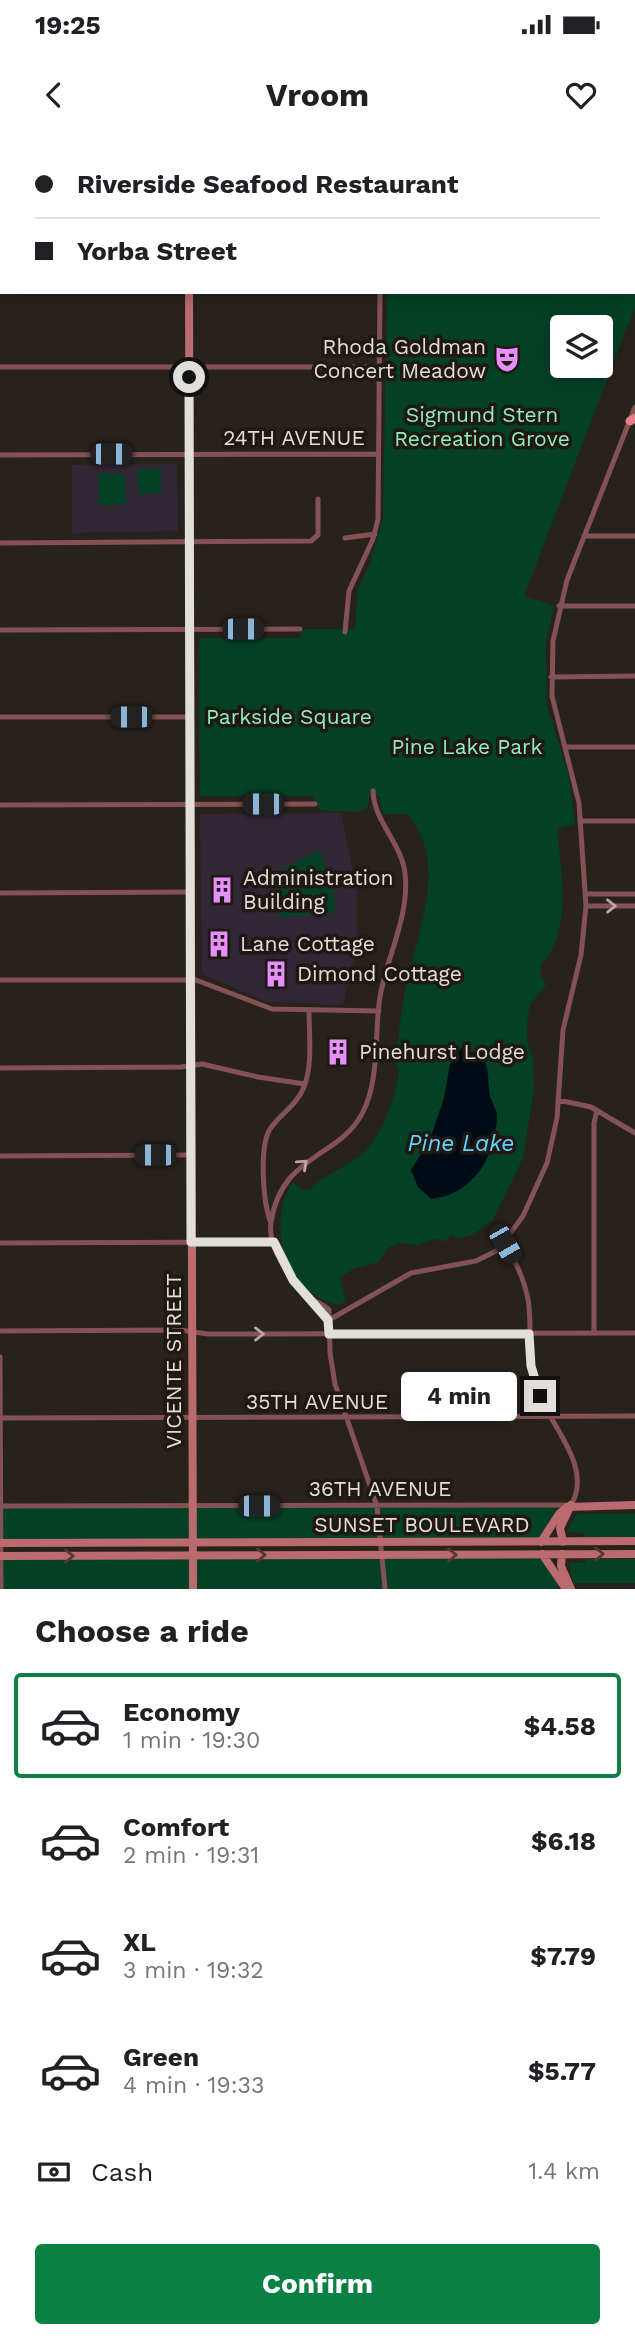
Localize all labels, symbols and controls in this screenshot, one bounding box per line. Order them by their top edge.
text: 19:25 [35,10,101,40]
icon: back [35,76,73,114]
text: Vroom [266,76,369,114]
icon: heart [562,76,600,114]
text: Riverside Seafood Restaurant [77,169,458,199]
text: Yorba Street [77,236,237,266]
map controls [550,315,613,378]
button: layers [550,315,613,378]
place label: Rhoda Goldman Concert Meadow [313,334,486,383]
theatre icon: Rhoda Goldman Concert Meadow [492,344,522,374]
route start [173,361,205,393]
park label: Sigmund Stern Recreation Grove [394,402,570,451]
street label: 24TH AVENUE [223,425,365,450]
car [91,444,133,465]
car [223,619,265,640]
park label: Parkside Square [206,704,372,729]
car [111,707,153,728]
park label: Pine Lake Park [391,734,543,759]
car [243,794,285,815]
place label: Administration Building [243,865,394,914]
building icon: Administration Building [207,875,237,905]
one-way arrow [606,898,616,914]
building icon: Lane Cottage [204,929,234,959]
place label: Lane Cottage [240,931,375,956]
building icon: Dimond Cottage [261,959,291,989]
place label: Dimond Cottage [297,961,462,986]
building icon: Pinehurst Lodge [323,1037,353,1067]
place label: Pinehurst Lodge [359,1039,525,1064]
water label: Pine Lake [408,1130,514,1157]
car [135,1145,177,1166]
one-way arrow [295,1160,308,1173]
car [486,1221,525,1267]
street label: VICENTE STREET [161,1273,186,1449]
one-way arrow [255,1326,265,1342]
callout: 4 min [400,1372,516,1420]
route end [524,1380,556,1412]
text: 4 min [427,1383,491,1410]
street label: 35TH AVENUE [246,1389,388,1414]
street label: 36TH AVENUE [309,1476,451,1501]
car [239,1496,281,1517]
street label: SUNSET BOULEVARD [314,1512,530,1537]
one-way arrow [594,1546,604,1562]
one-way arrow [256,1547,266,1563]
one-way arrow [447,1547,458,1563]
one-way arrow [64,1548,75,1564]
text: Choose a ride [35,1612,249,1650]
icon: car [39,1694,102,1757]
text: Economy [123,1697,240,1727]
text: $4.58 [524,1711,596,1741]
text: 1 min · 19:30 [123,1727,260,1754]
icon: car [39,1809,102,1872]
text: Comfort [123,1812,229,1842]
text: $6.18 [531,1826,596,1856]
text: 2 min · 19:31 [123,1842,259,1869]
icon: car [39,1924,102,1987]
text: XL [123,1927,156,1957]
text: $7.79 [530,1941,596,1971]
text: 3 min · 19:32 [123,1957,264,1984]
icon: car [39,2039,102,2102]
text: Green [123,2042,199,2072]
text: $5.77 [528,2056,596,2086]
text: 4 min · 19:33 [123,2072,264,2099]
icon: cash [35,2153,73,2191]
text: Cash [91,2157,153,2187]
text: 1.4 km [528,2158,600,2185]
button: Confirm [35,2244,600,2324]

